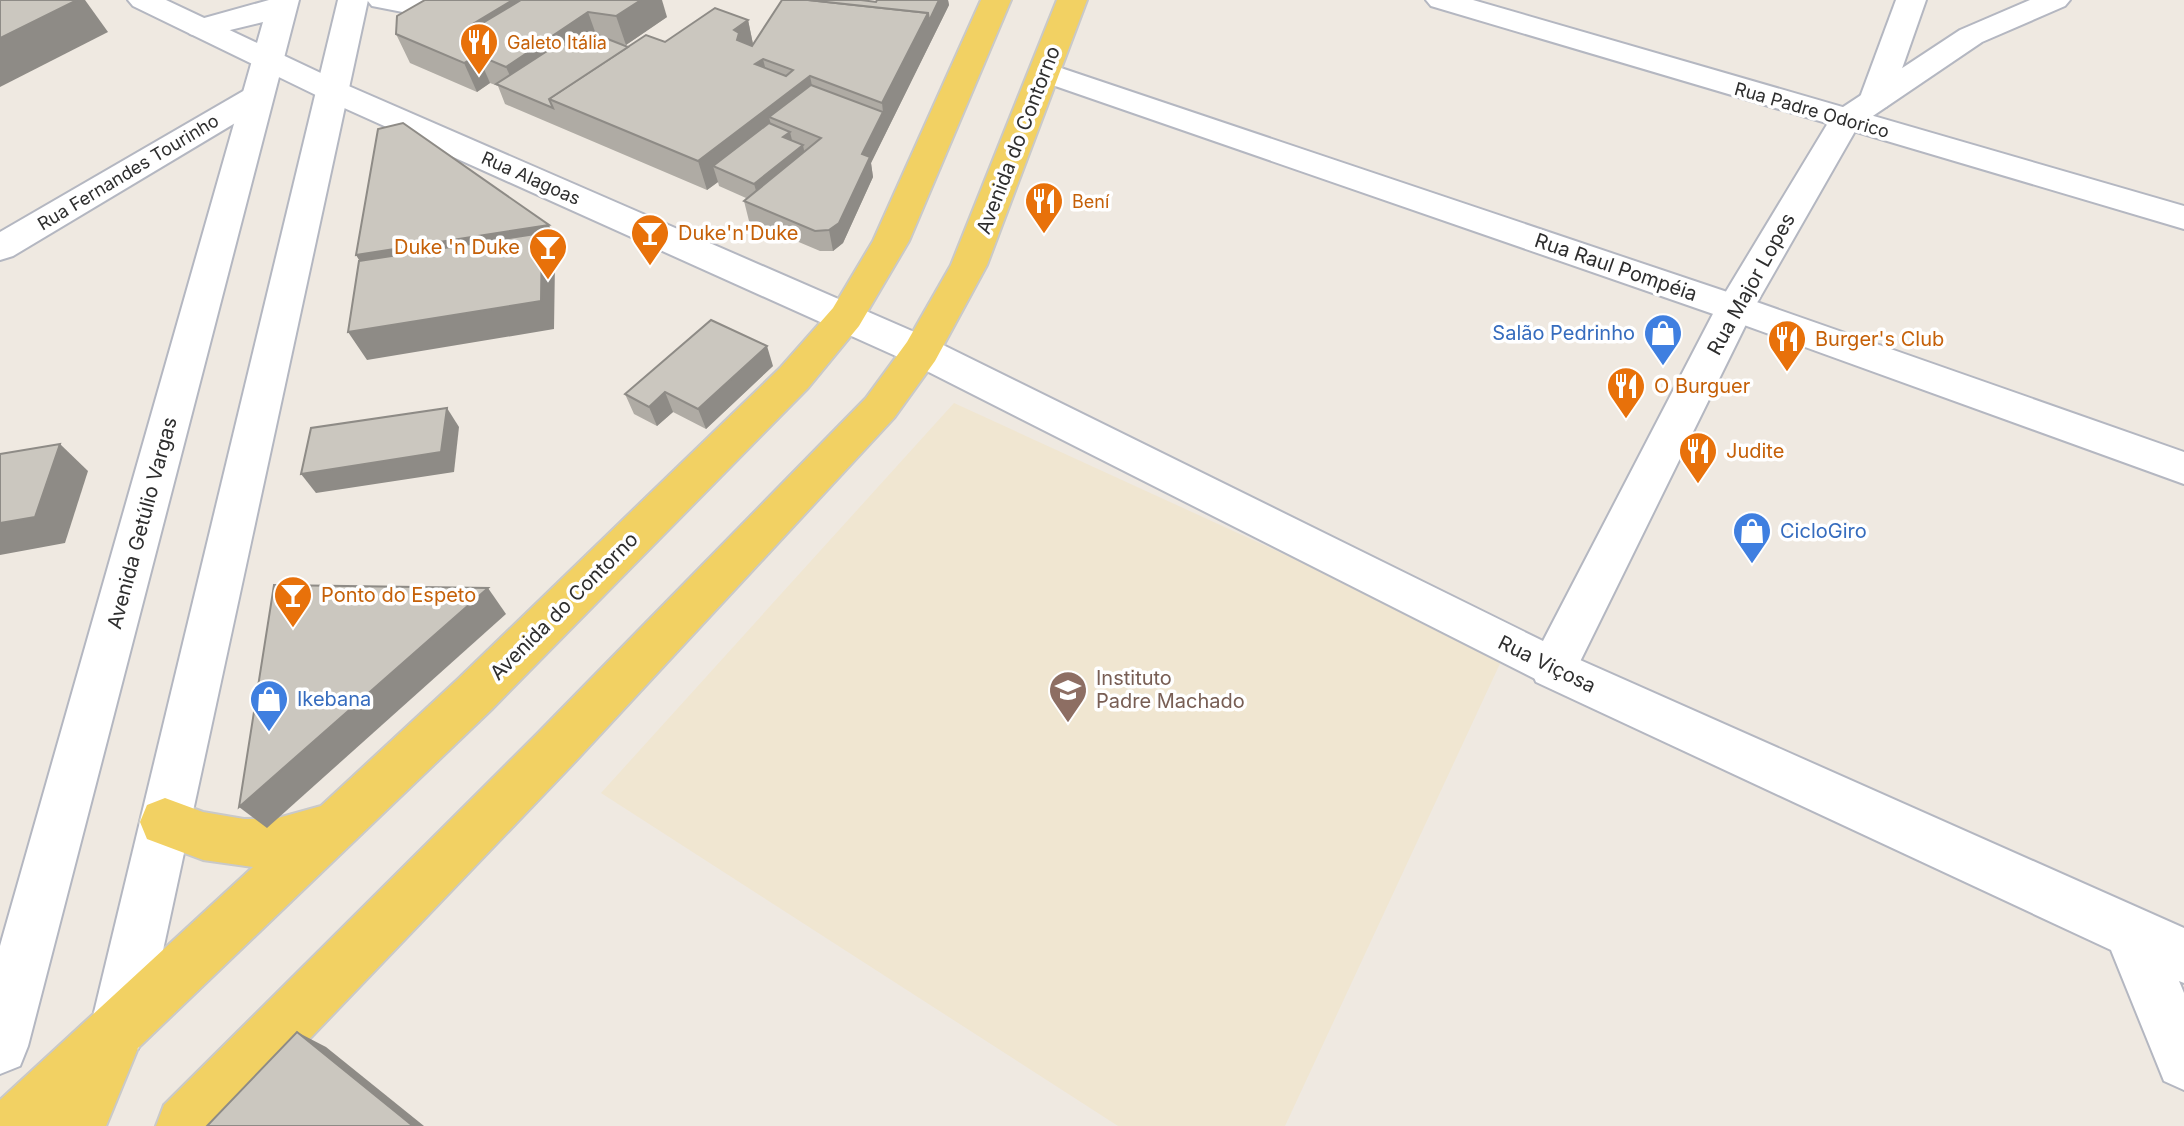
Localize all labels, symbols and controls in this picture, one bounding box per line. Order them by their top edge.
restaurant icon: Galeto Itália [458,21,500,76]
place label: Galeto Itália [507,32,607,53]
street label: Avenida do Contorno [971,43,1065,237]
street label: Rua Padre Odorico [1732,78,1892,142]
street label: Rua Fernandes Tourinho [34,110,222,234]
street label: Rua Alagoas [478,147,584,209]
restaurant icon: Bení [1023,180,1065,235]
place label: Bení [1072,191,1110,212]
street label: Rua Major Lopes [1702,209,1800,359]
bar icon: Duke'n'Duke [629,212,671,267]
place label: Duke'n'Duke [678,221,798,245]
bar icon: Duke 'n Duke [527,226,569,281]
street label: Rua Raul Pompéia [1532,228,1700,306]
place label: Duke 'n Duke [394,235,520,259]
shop icon: Salão Pedrinho [1642,312,1684,367]
restaurant icon: Burger's Club [1766,318,1808,373]
place label: Salão Pedrinho [1492,321,1635,345]
place label: Burger's Club [1815,327,1944,351]
restaurant icon: O Burguer [1605,365,1647,420]
place label: O Burguer [1654,374,1751,398]
street label: Avenida Getúlio Vargas [102,414,182,632]
restaurant icon: Judite [1677,430,1719,485]
place label: Judite [1726,439,1784,463]
shop icon: CicloGiro [1731,510,1773,565]
place label: CicloGiro [1780,519,1867,543]
street label: Avenida do Contorno [485,527,643,685]
bar icon: Ponto do Espeto [272,574,314,629]
place label: Ponto do Espeto [321,583,476,607]
street label: Rua Viçosa [1494,630,1600,698]
place label: Instituto Padre Machado [1096,666,1245,713]
school or university icon: Instituto Padre Machado [1047,669,1089,724]
shop icon: Ikebana [248,678,290,733]
place label: Ikebana [297,687,371,711]

